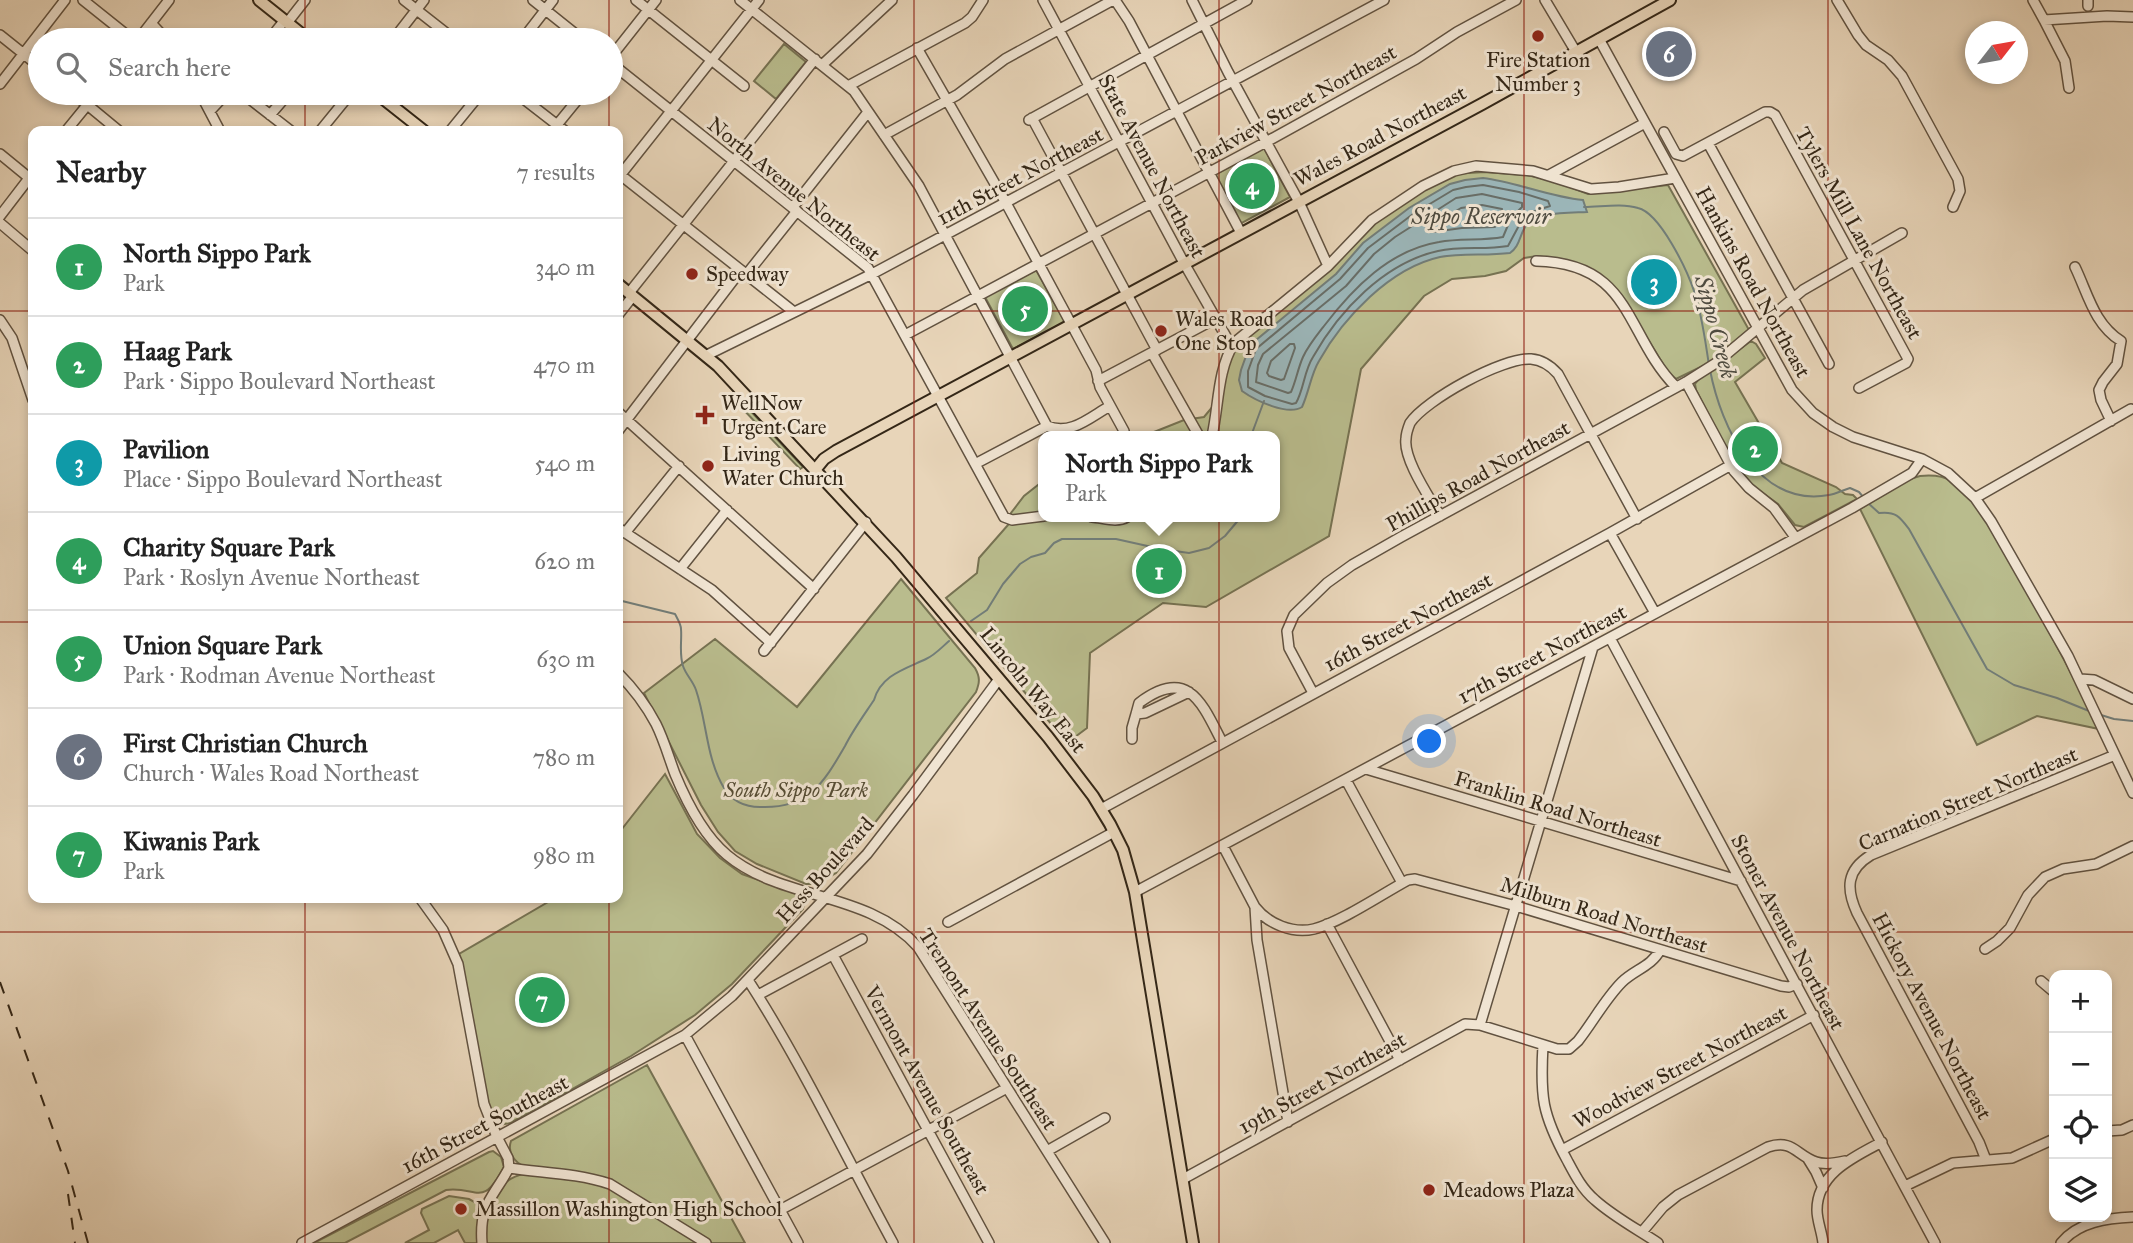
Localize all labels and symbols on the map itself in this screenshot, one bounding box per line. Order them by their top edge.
north arrow [1965,21,2028,84]
marker: Fire Station Number 3 [1530,28,1546,44]
pin: 6 [1646,28,1692,80]
street label: Parkview Street Northeast [1191,39,1401,171]
place label: Fire Station Number 3 [1486,47,1590,97]
street label: State Avenue Northeast [1093,70,1212,263]
street label: Wales Road Northeast [1289,79,1471,192]
street label: North Avenue Northeast [702,111,886,267]
street label: 11th Street Northeast [932,121,1108,231]
street label: Tylers Mill Lane Northeast [1790,122,1928,344]
pin: 4 [1229,160,1275,212]
street label: Hankins Road Northeast [1690,182,1817,383]
water label: Sippo Reservoir [1410,202,1552,231]
pin: 3 [1631,256,1677,308]
place label: Speedway [706,261,790,287]
marker: Speedway [684,266,700,282]
water label: Sippo Creek [1688,271,1743,382]
pin: 5 [1002,283,1048,335]
place label: Wales Road One Stop [1175,306,1275,356]
marker: Wales Road One Stop [1153,323,1169,339]
place label: WellNow Urgent Care [721,390,827,440]
marker: WellNow Urgent Care [695,405,715,425]
street label: Phillips Road Northeast [1381,414,1575,537]
pin: 2 [1732,423,1778,475]
place label: Living Water Church [722,441,844,491]
marker: Living Water Church [700,458,716,474]
pin: 1 [1136,545,1182,597]
street label: 16th Street Northeast [1319,566,1497,677]
street label: 17th Street Northeast [1453,598,1631,710]
street label: Lincoln Way East [974,622,1092,759]
your location [1412,724,1446,758]
street label: Carnation Street Northeast [1855,741,2082,857]
street label: Franklin Road Northeast [1451,765,1665,853]
park label: South Sippo Park [723,777,869,803]
street label: Hess Boulevard [771,811,880,928]
street label: Stoner Avenue Northeast [1725,830,1851,1035]
street label: Milburn Road Northeast [1497,871,1711,959]
street label: Hickory Avenue Northeast [1866,908,1998,1124]
street label: Tremont Avenue Southeast [913,923,1063,1135]
pin: 7 [519,974,565,1026]
street label: Vermont Avenue Southeast [858,980,996,1199]
street label: Woodview Street Northeast [1569,999,1792,1134]
street label: 19th Street Northeast [1234,1026,1411,1140]
street label: 16th Street Southeast [397,1069,573,1179]
place label: Meadows Plaza [1443,1177,1574,1203]
marker: Meadows Plaza [1421,1182,1437,1198]
place label: Massillon Washington High School [475,1196,782,1222]
marker: Massillon Washington High School [453,1201,469,1217]

